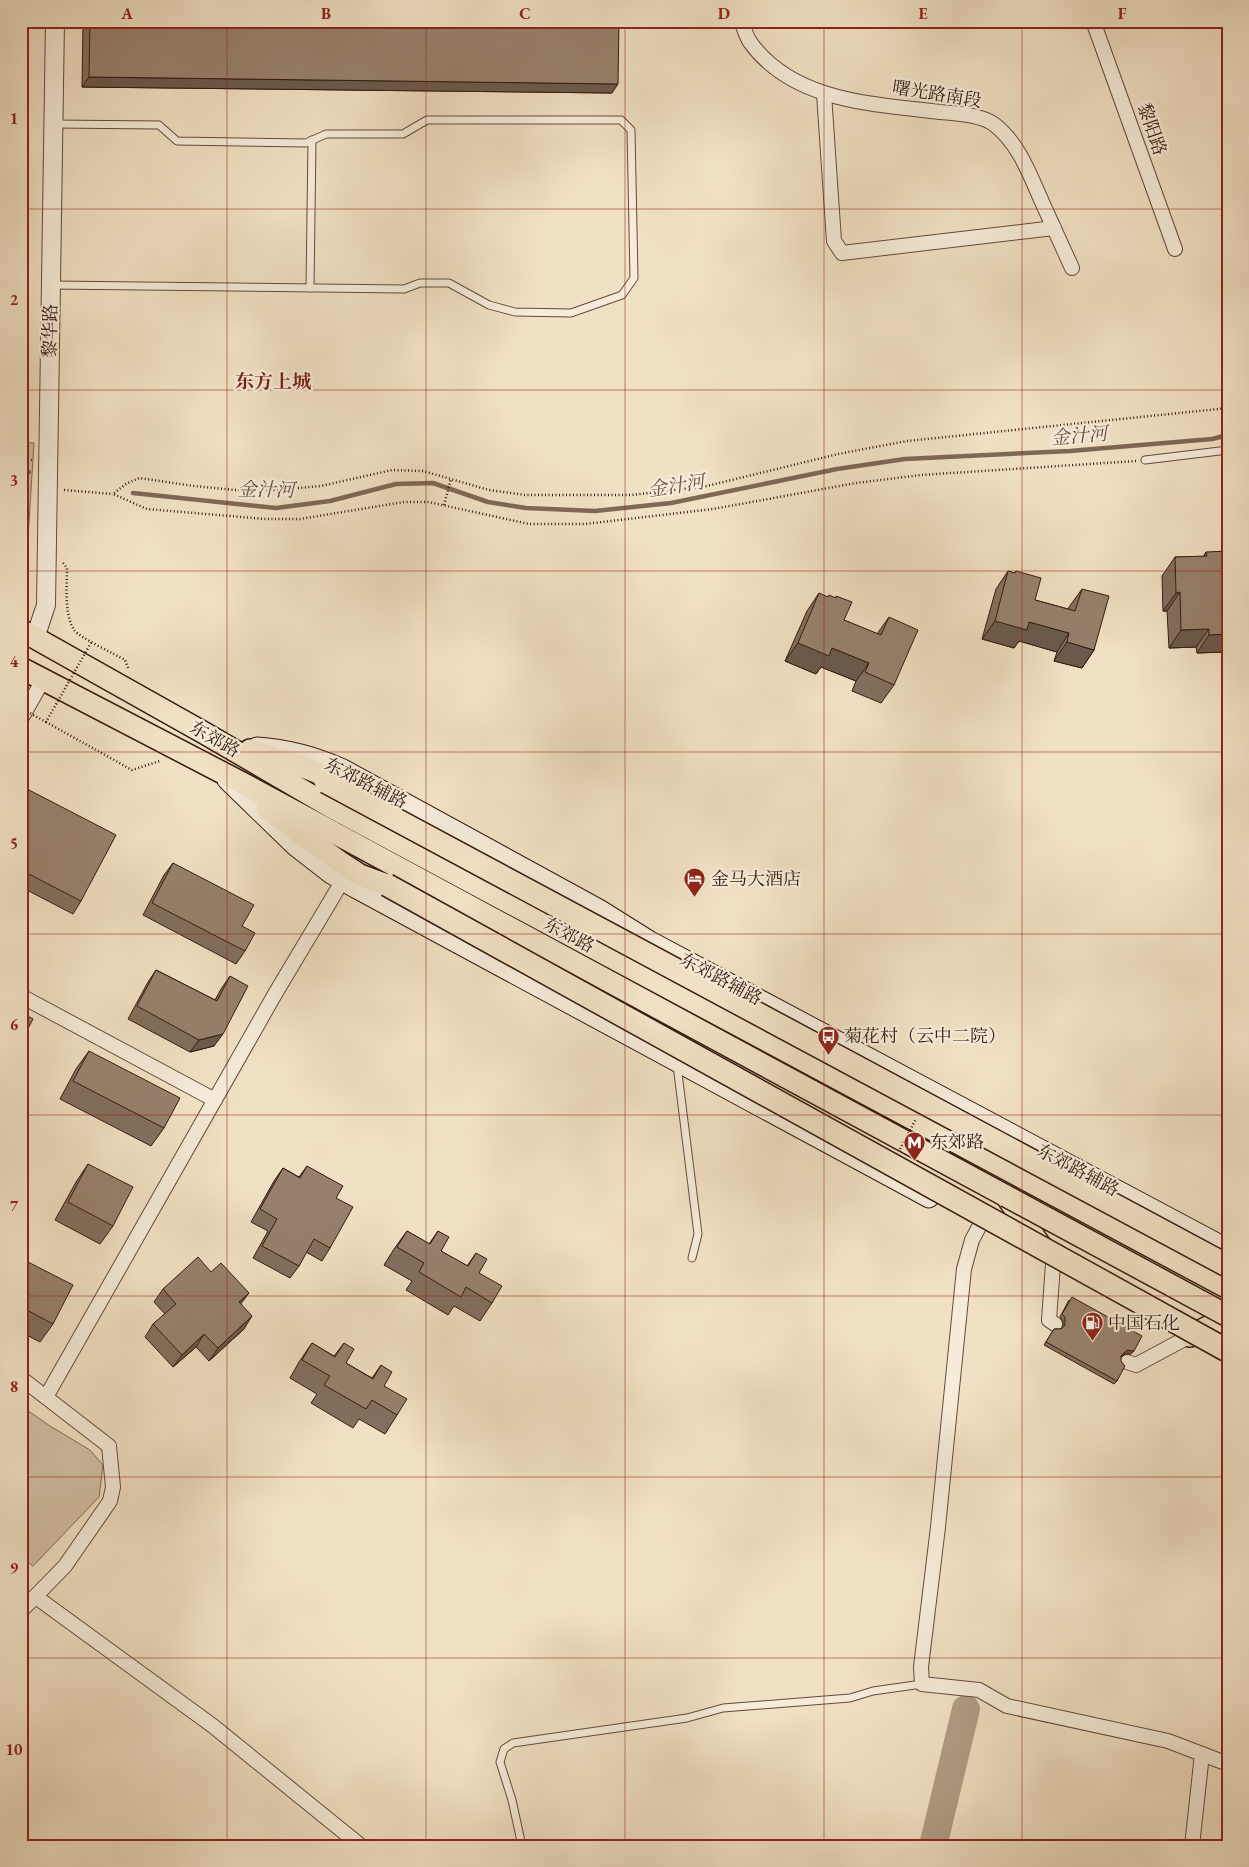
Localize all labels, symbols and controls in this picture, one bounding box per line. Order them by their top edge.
text: A [120,3,133,24]
text: B [321,3,331,24]
text: C [519,3,531,24]
text: D [718,3,730,24]
text: E [918,3,928,24]
text: F [1118,3,1127,24]
street label: 曙光路南段 [891,75,983,112]
street label: 黎阳路 [1133,100,1172,158]
text: 1 [10,108,18,129]
text: 2 [10,289,19,310]
street label: 黎华路 [38,304,61,358]
district label: 东方上城 [235,369,311,394]
water label: 金汁河 [1050,420,1112,450]
water label: 金汁河 [646,468,709,502]
text: 3 [10,470,18,491]
water label: 金汁河 [237,477,298,503]
text: 4 [10,651,19,672]
street label: 东郊路 [186,715,244,762]
street label: 东郊路辅路 [321,752,412,813]
text: 5 [10,833,18,854]
hotel icon: 金马大酒店 [683,867,707,898]
place label: 金马大酒店 [711,867,801,890]
street label: 东郊路 [540,912,598,957]
street label: 东郊路辅路 [676,947,766,1010]
text: 6 [10,1014,19,1035]
bus stop icon: 菊花村（云中二院） [816,1024,840,1055]
place label: 菊花村（云中二院） [844,1024,1006,1047]
metro station icon: 东郊路 [902,1130,926,1161]
place label: 东郊路 [930,1130,984,1153]
street label: 东郊路辅路 [1033,1138,1123,1201]
text: 7 [10,1195,19,1216]
fuel station icon: 中国石化 [1080,1311,1104,1342]
place label: 中国石化 [1108,1311,1180,1334]
text: 8 [10,1376,18,1397]
text: 9 [10,1557,19,1578]
text: 10 [6,1739,23,1760]

